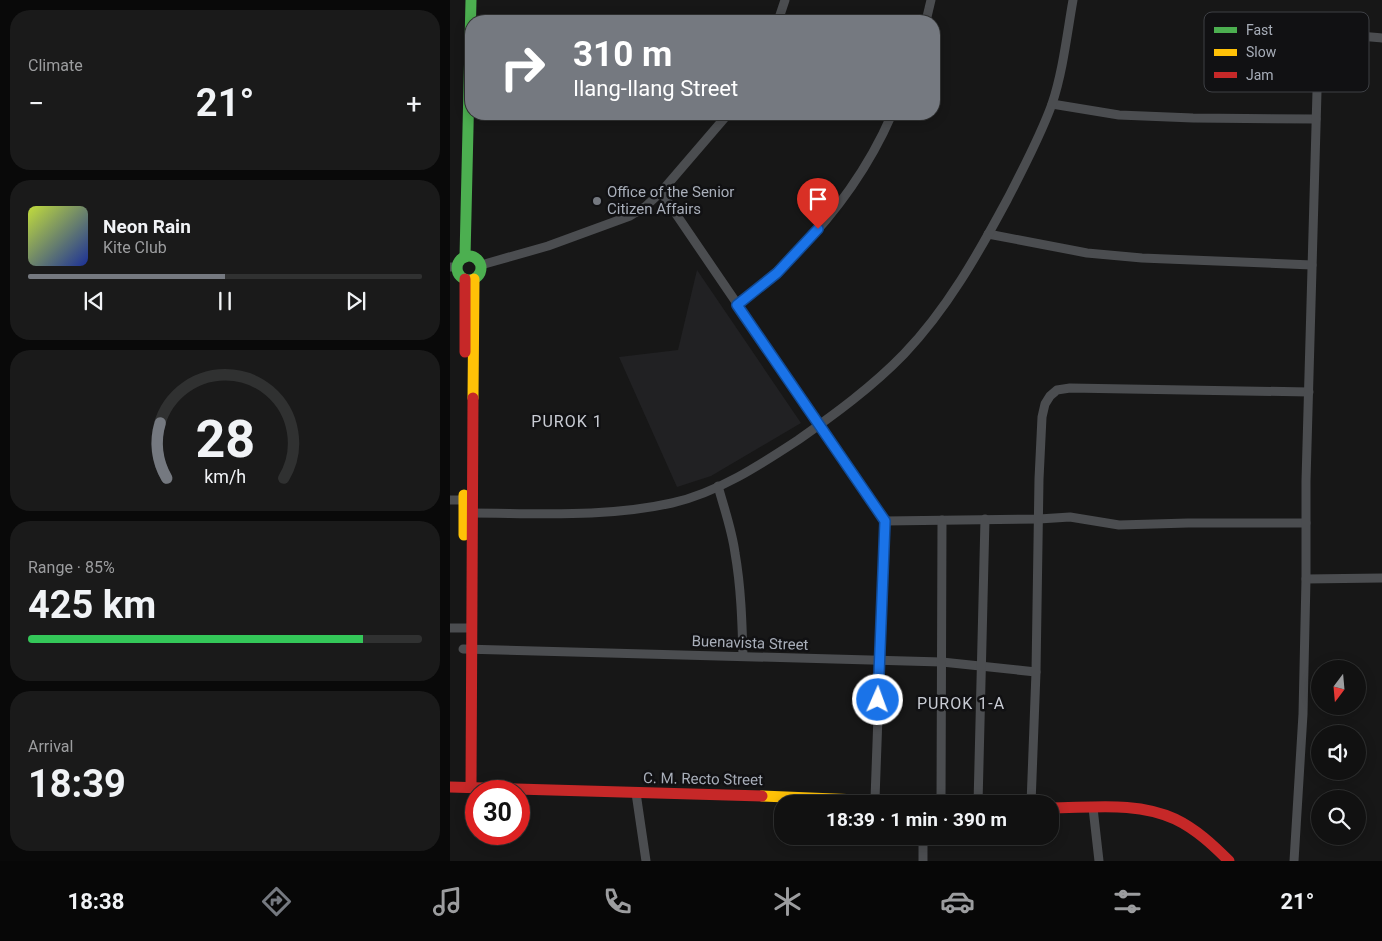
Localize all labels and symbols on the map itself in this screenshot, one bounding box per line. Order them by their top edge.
legend [1204,12,1369,92]
text: Fast [1246,22,1273,38]
text: Slow [1246,44,1277,60]
text: Jam [1246,67,1274,83]
pin [797,178,839,229]
place label: Office of the Senior Citizen Affairs [607,183,734,218]
marker: Office of the Senior Citizen Affairs [591,195,603,207]
district label: PUROK 1 [531,412,603,431]
street label: Buenavista Street [691,632,809,654]
north arrow [1311,660,1366,715]
position arrow [851,673,903,725]
district label: PUROK 1-A [917,694,1005,713]
street label: C. M. Recto Street [643,769,763,789]
speed limit sign: 30 [465,780,530,845]

